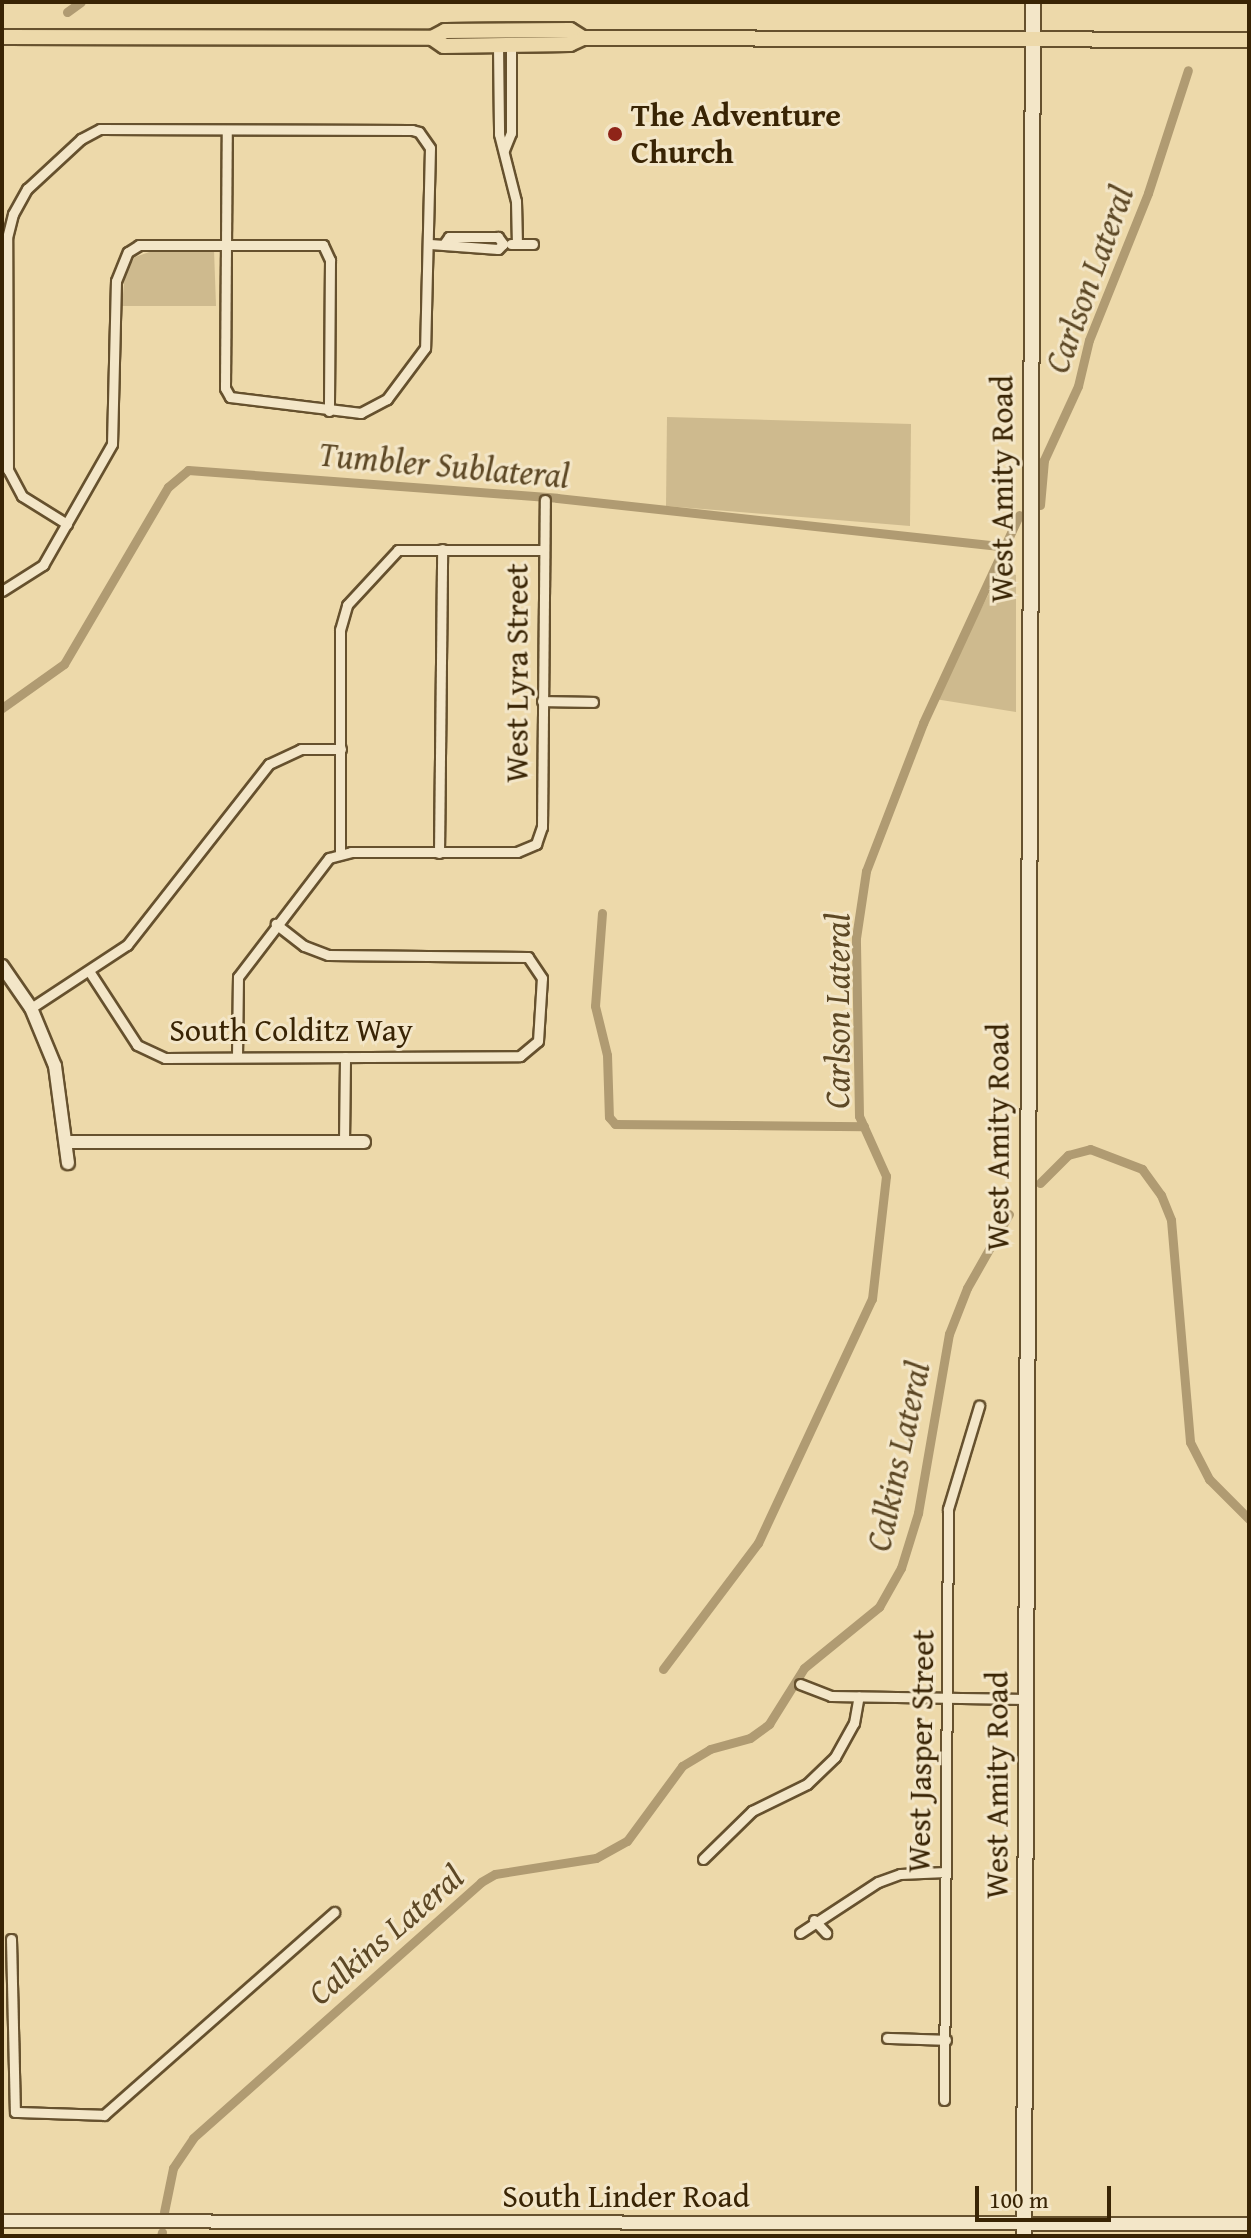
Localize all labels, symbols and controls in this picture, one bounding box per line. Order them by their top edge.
place label: The Adventure Church [631,97,841,172]
marker: The Adventure Church [606,125,624,143]
water label: Carlson Lateral [1035,180,1141,378]
street label: West Amity Road [983,375,1021,603]
water label: Tumbler Sublateral [317,433,571,495]
street label: West Lyra Street [498,563,536,783]
water label: Carlson Lateral [817,913,857,1109]
street label: South Colditz Way [169,1011,413,1049]
street label: West Amity Road [979,1023,1017,1251]
water label: Calkins Lateral [857,1358,937,1554]
street label: West Jasper Street [900,1629,942,1873]
street label: West Amity Road [978,1671,1016,1899]
water label: Calkins Lateral [299,1855,471,2013]
scale bar [979,2170,1115,2220]
street label: South Linder Road [502,2177,750,2215]
text: 100 m [989,2182,1049,2217]

